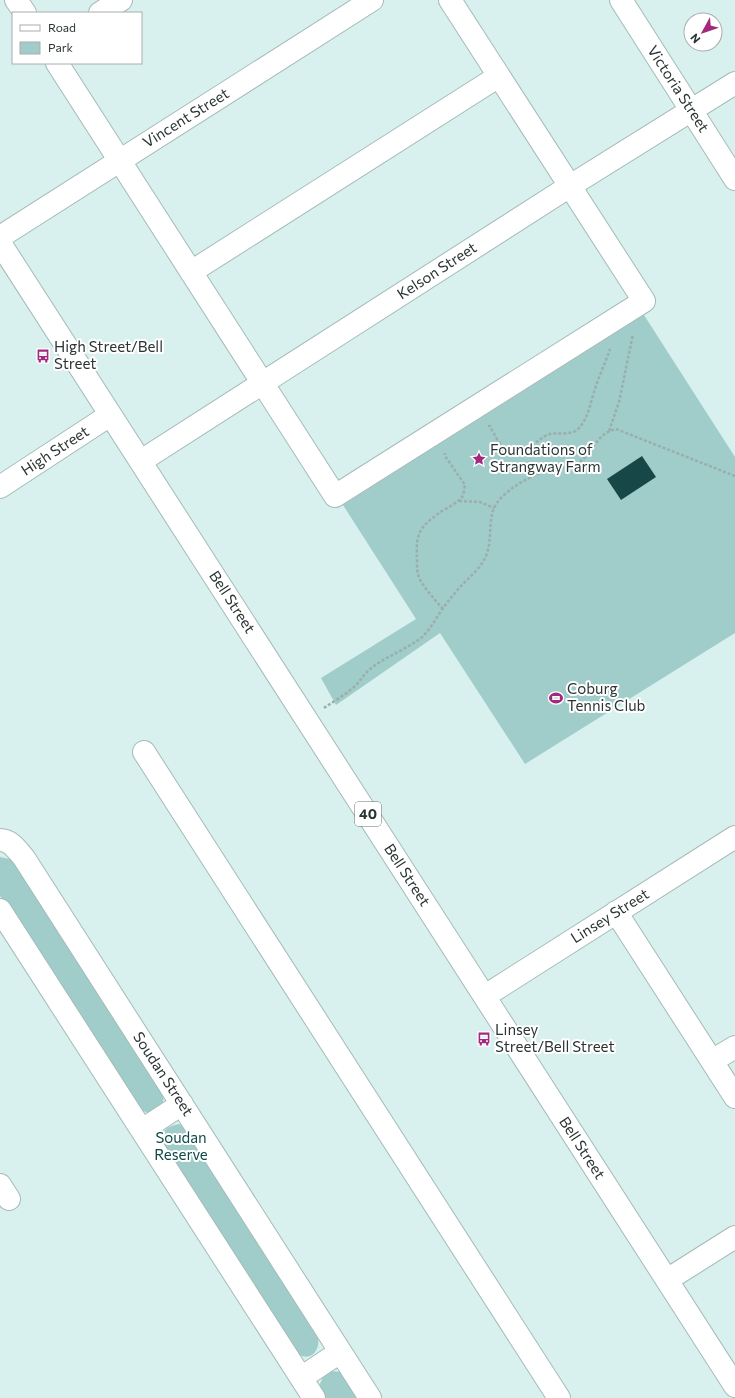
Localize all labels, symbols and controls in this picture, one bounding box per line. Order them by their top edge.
legend [12,12,142,64]
north arrow [683,12,723,52]
text: Road [48,20,76,34]
text: N [687,31,703,46]
text: Park [48,40,74,54]
street label: Victoria Street [644,42,713,135]
street label: Vincent Street [139,84,232,151]
street label: Kelson Street [393,238,479,302]
place label: High Street/Bell Street [54,337,163,372]
bus stop icon: High Street/Bell Street [35,348,51,364]
street label: High Street [17,422,92,479]
place label: Foundations of Strangway Farm [490,440,601,475]
place icon: Foundations of Strangway Farm [471,451,487,467]
street label: Bell Street [206,567,260,636]
place label: Coburg Tennis Club [567,679,646,714]
sports icon: Coburg Tennis Club [548,690,564,706]
road number: 40 [355,802,381,826]
street label: Bell Street [381,840,435,909]
street label: Linsey Street [567,884,652,946]
place label: Linsey Street/Bell Street [495,1020,615,1055]
street label: Soudan Street [130,1028,198,1119]
bus stop icon: Linsey Street/Bell Street [476,1031,492,1047]
street label: Bell Street [556,1113,610,1182]
park label: Soudan Reserve [154,1128,208,1163]

